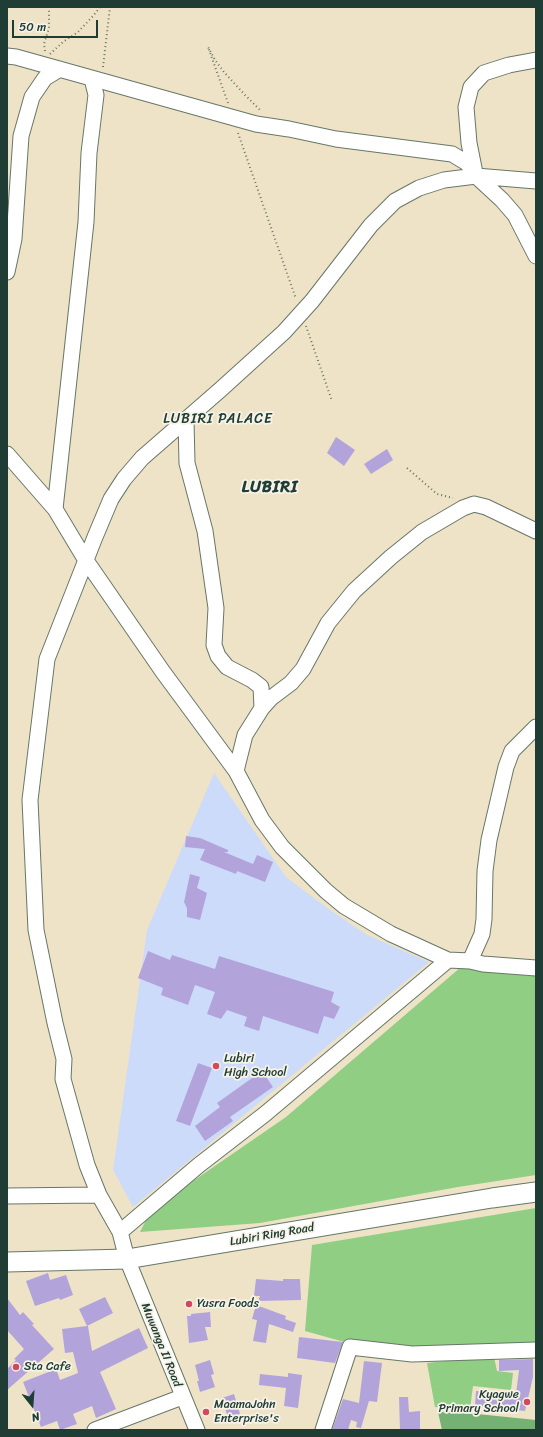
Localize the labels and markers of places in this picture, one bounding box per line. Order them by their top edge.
place label: Lubiri High School [224,1052,287,1080]
marker: Lubiri High School [211,1061,221,1071]
place label: Yusra Foods [197,1297,259,1311]
marker: Yusra Foods [184,1299,194,1309]
place label: Sta Cafe [24,1360,71,1374]
marker: Sta Cafe [11,1362,21,1372]
place label: Kyagwe Primary School [439,1388,519,1416]
marker: Kyagwe Primary School [522,1397,532,1407]
place label: MaamaJohn Enterprise's [214,1398,279,1426]
marker: MaamaJohn Enterprise's [201,1407,211,1417]

